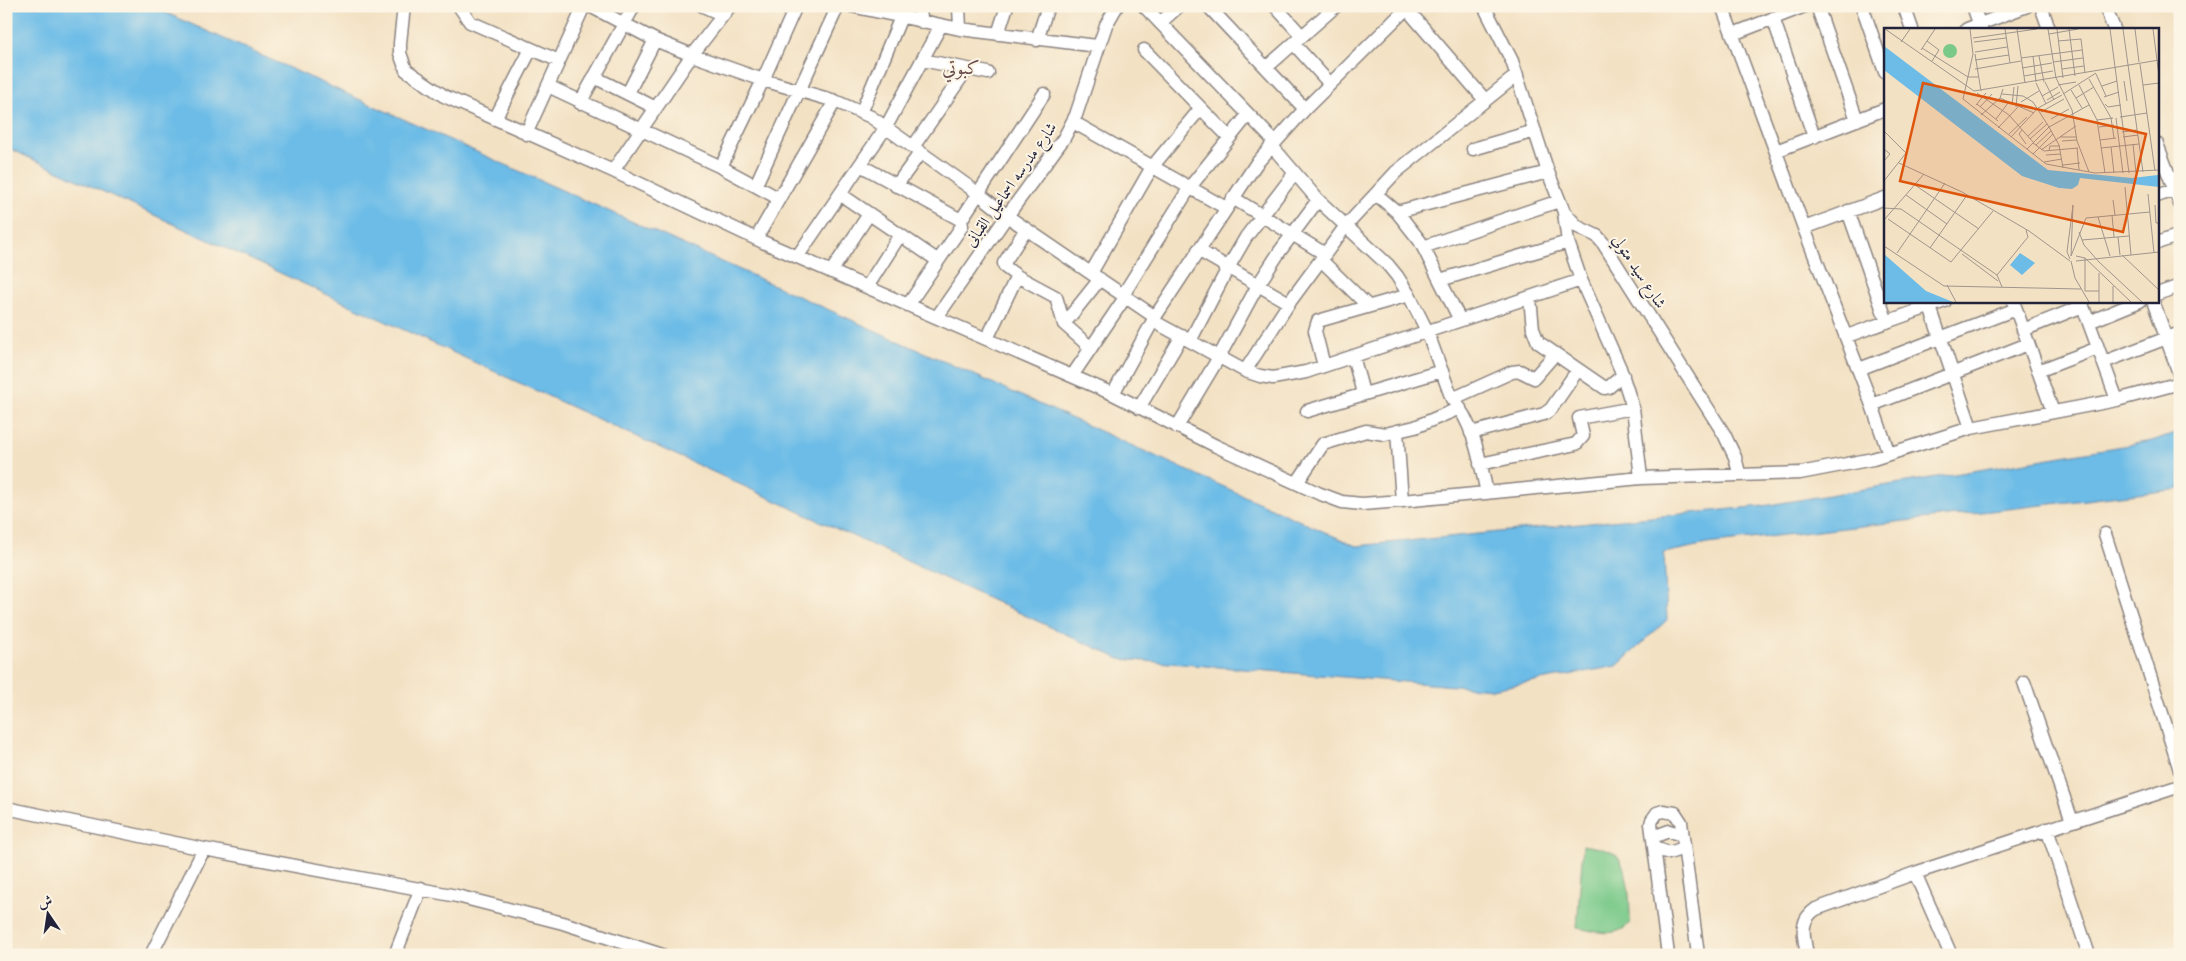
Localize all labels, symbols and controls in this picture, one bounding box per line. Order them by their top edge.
inset map [1884,28,2158,302]
district label: كبوتي [942,55,980,83]
street label: شارع مدرسه اسماعيل القبانى [959,118,1064,253]
street label: شارع سيد متولي [1605,230,1671,314]
north arrow [22,888,72,938]
text: ش [36,891,54,913]

